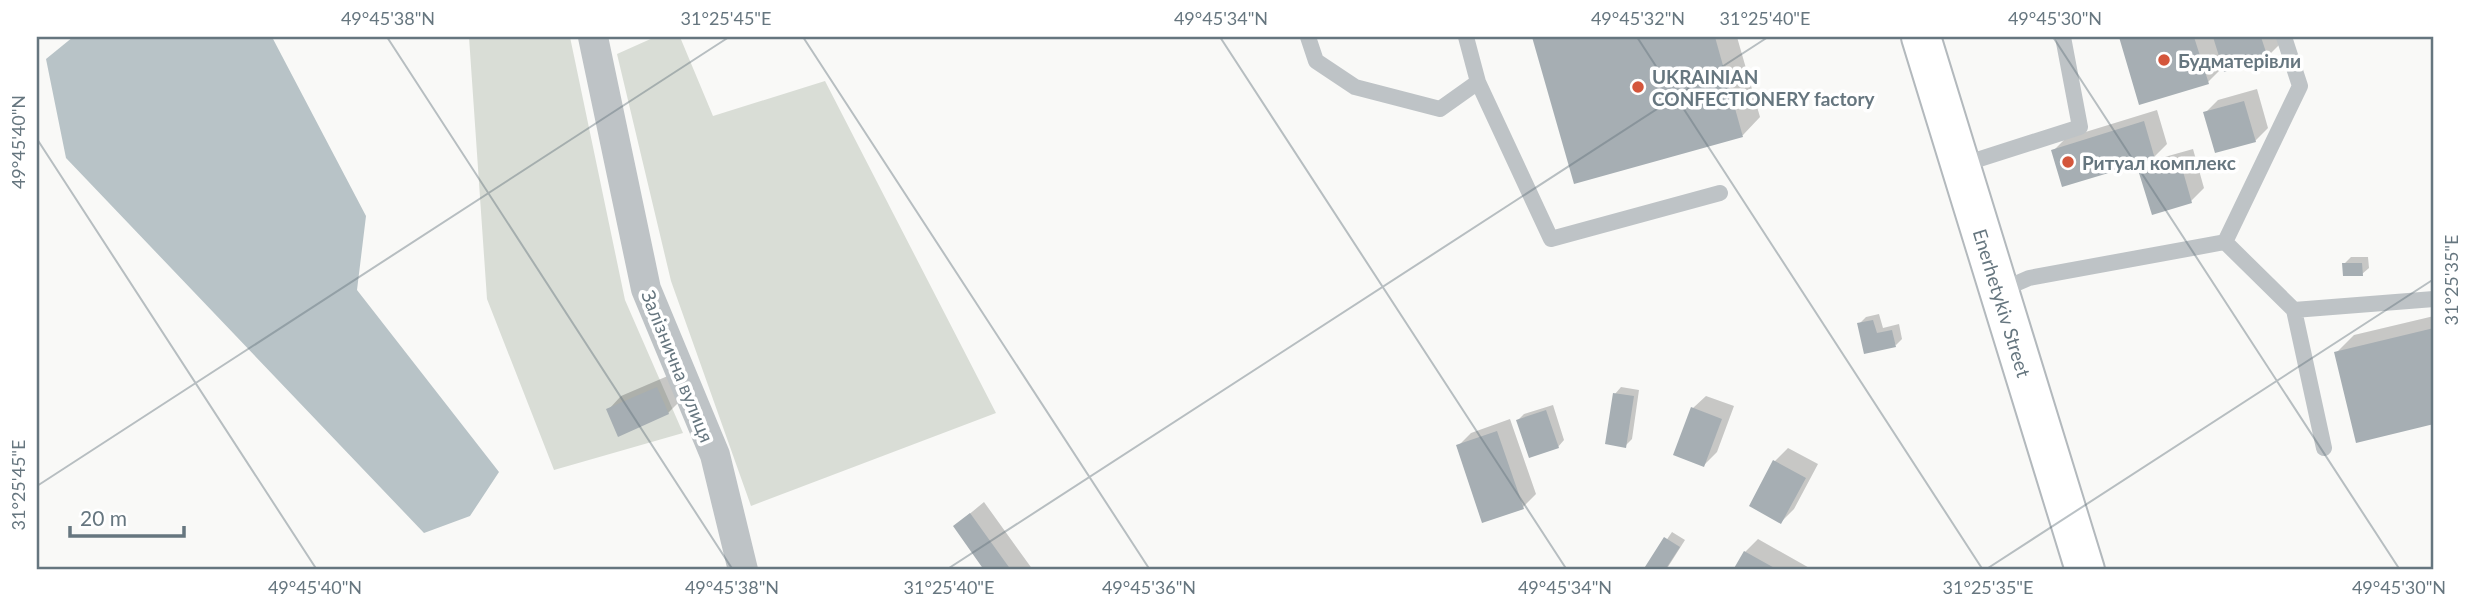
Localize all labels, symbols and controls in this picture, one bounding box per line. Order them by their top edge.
text: 49°45'38"N [341,7,435,29]
text: 31°25'45"E [681,7,771,29]
text: 49°45'34"N [1174,7,1268,29]
text: 49°45'32"N [1591,7,1685,29]
text: 31°25'40"E [1720,7,1810,29]
text: 49°45'30"N [2008,7,2102,29]
place label: Будматерівли [2178,49,2301,72]
marker: Будматерівли [2156,52,2172,68]
place label: UKRAINIAN CONFECTIONERY factory [1652,65,1875,110]
marker: UKRAINIAN CONFECTIONERY factory [1630,79,1646,95]
text: 49°45'40"N [7,95,29,189]
place label: Ритуал комплекс [2082,151,2236,174]
marker: Ритуал комплекс [2060,154,2076,170]
street label: Enerhetykiv Street [1969,226,2036,380]
text: 31°25'35"E [2440,235,2462,325]
street label: Залізнична вулиця [637,287,719,445]
text: 31°25'45"E [7,440,29,530]
scale bar [70,495,184,539]
text: 20 m [80,505,127,530]
text: 49°45'40"N [268,576,362,598]
text: 49°45'38"N [685,576,779,598]
text: 31°25'40"E [904,576,994,598]
text: 49°45'36"N [1102,576,1196,598]
text: 49°45'34"N [1518,576,1612,598]
text: 31°25'35"E [1943,576,2033,598]
text: 49°45'30"N [2352,576,2446,598]

